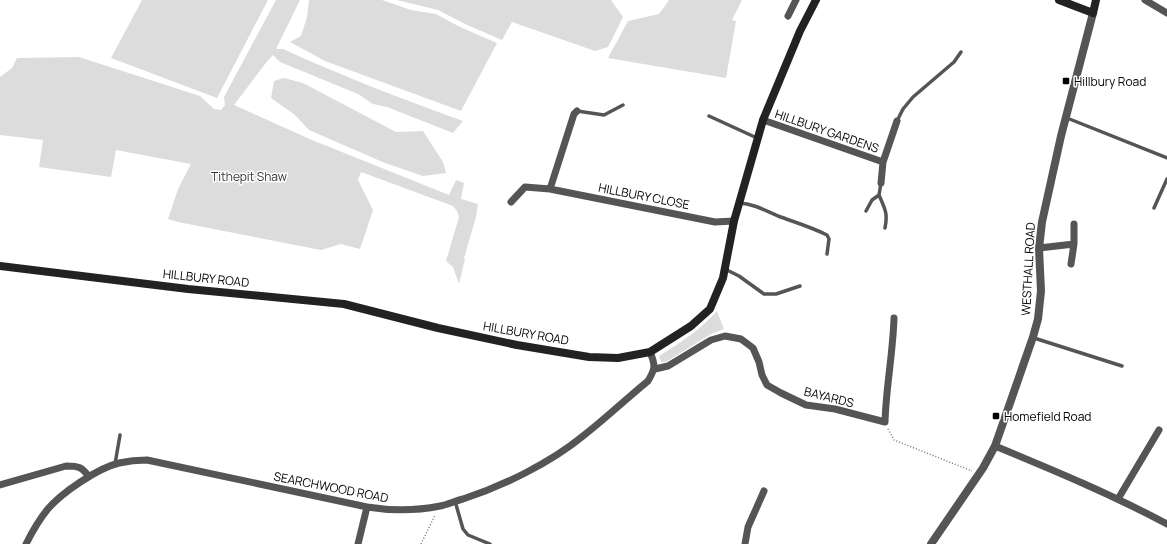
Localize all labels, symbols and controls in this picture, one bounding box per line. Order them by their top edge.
place label: Hillbury Road [1074,73,1146,90]
marker: Hillbury Road [1061,76,1071,86]
street label: HILLBURY GARDENS [773,105,881,157]
park label: Tithepit Shaw [211,168,287,185]
street label: HILLBURY CLOSE [597,179,691,213]
street label: WESTHALL ROAD [1017,222,1039,316]
street label: HILLBURY ROAD [162,265,250,291]
street label: HILLBURY ROAD [482,317,570,349]
street label: BAYARDS [802,383,856,411]
place label: Homefield Road [1004,408,1091,425]
marker: Homefield Road [991,411,1001,421]
street label: SEARCHWOOD ROAD [272,468,390,506]

